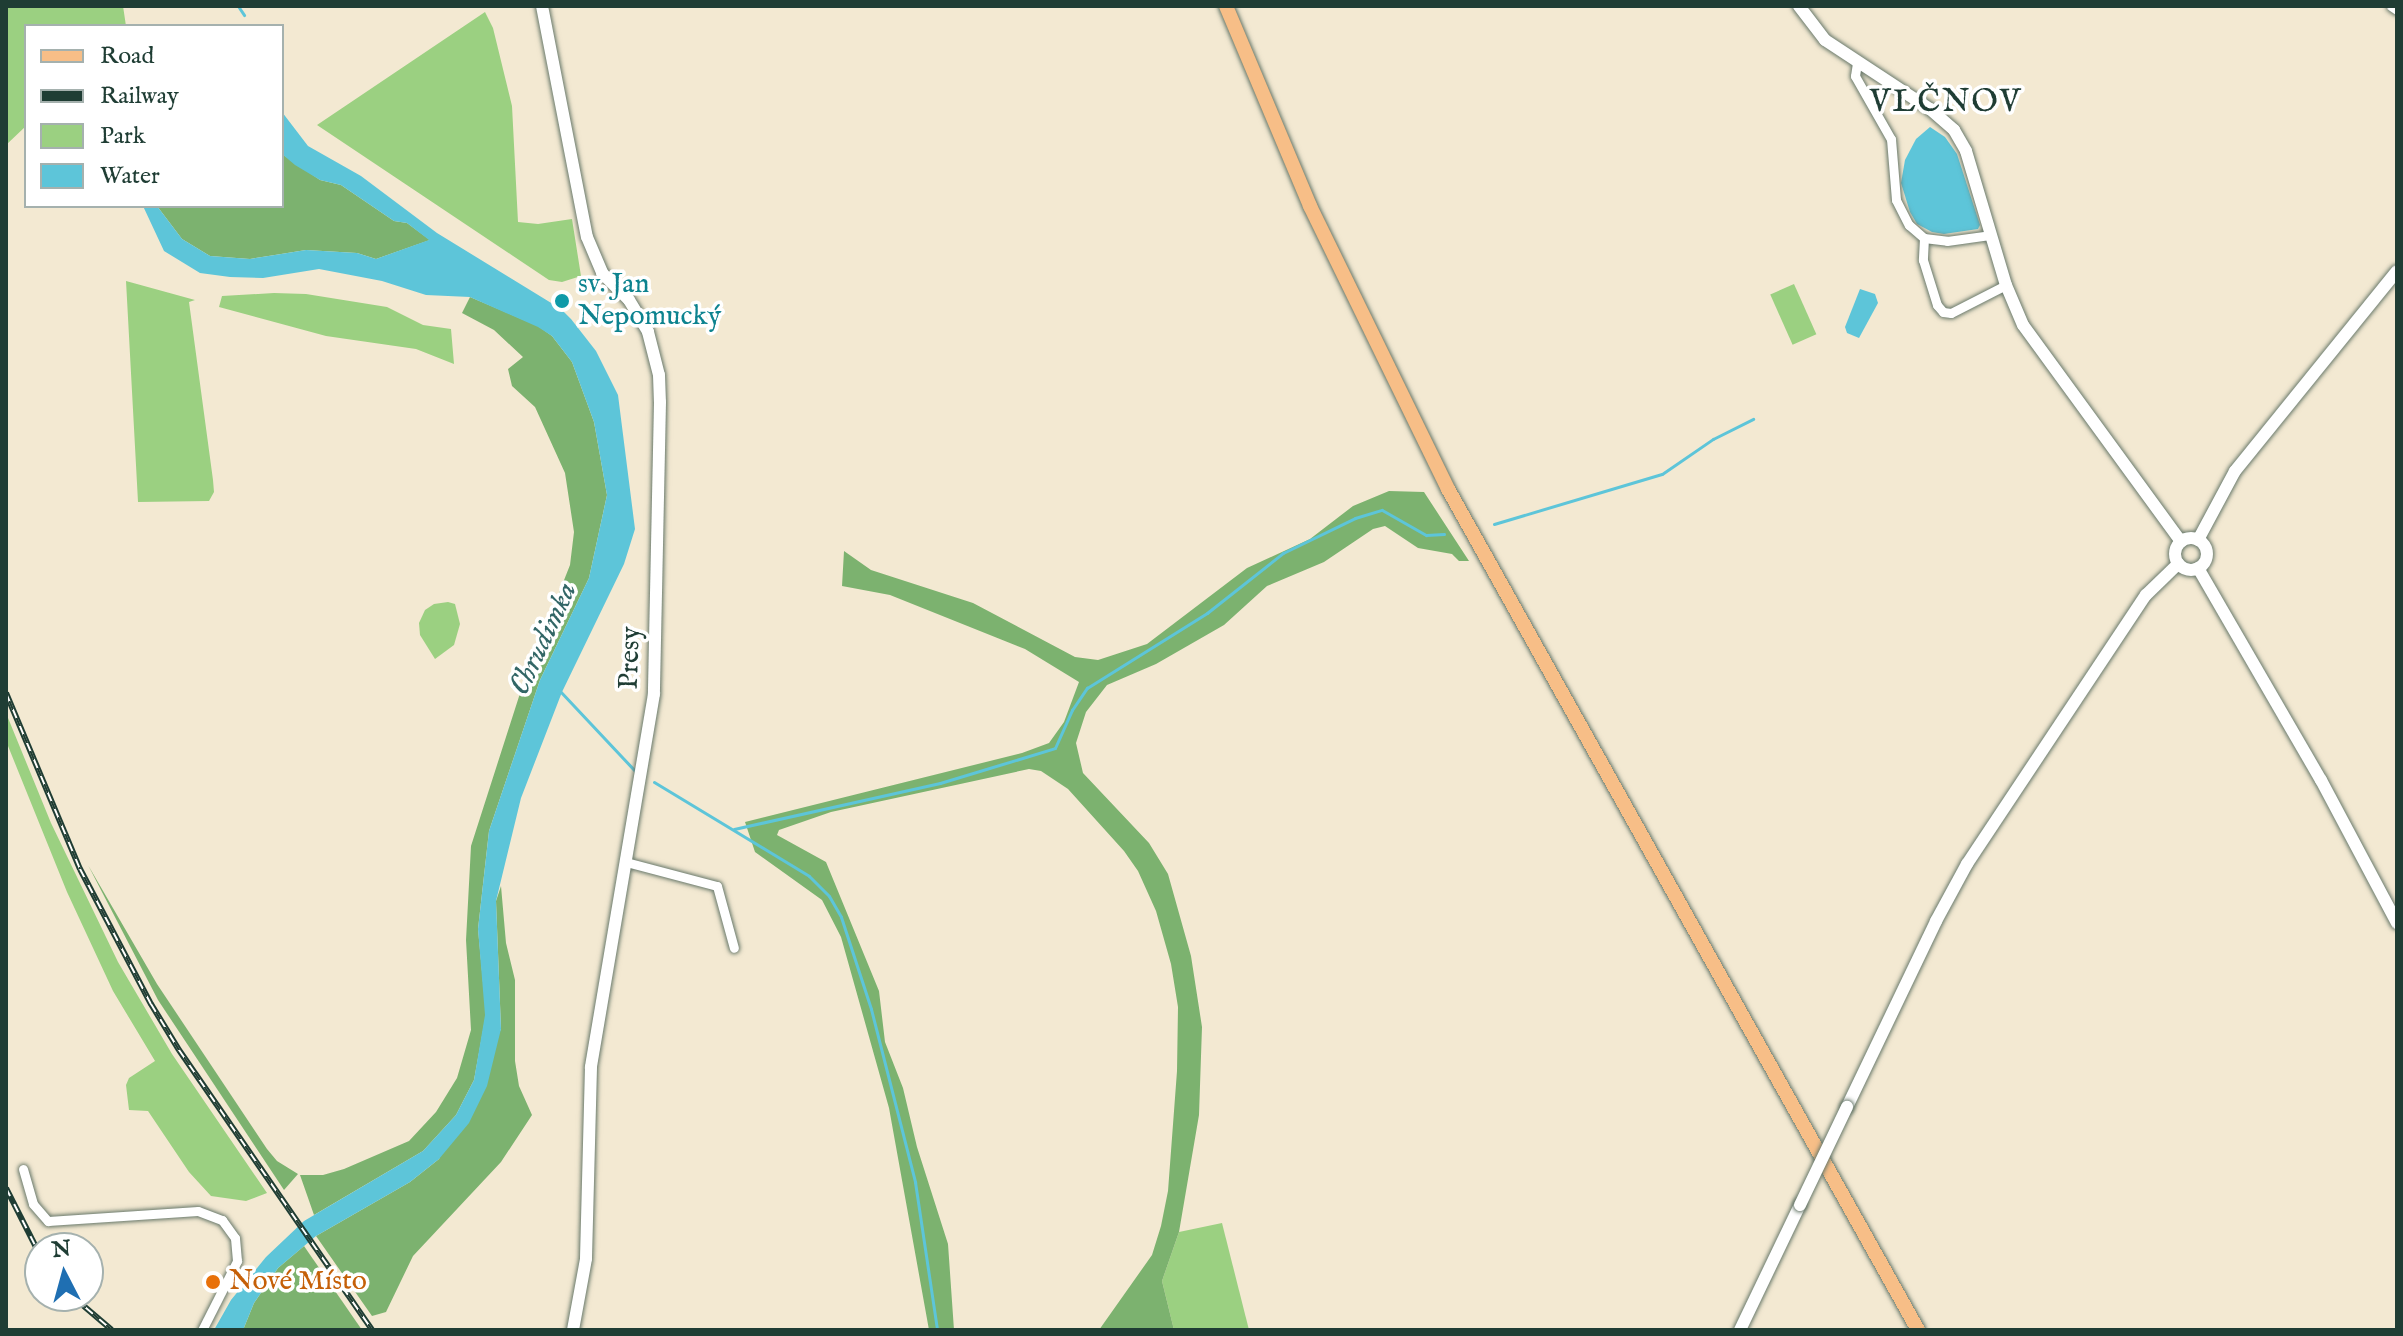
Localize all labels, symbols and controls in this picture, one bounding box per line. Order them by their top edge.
legend [24,24,284,208]
text: Road [100,41,154,72]
text: Railway [100,81,179,112]
district label: VLČNOV [1870,84,2022,122]
text: Park [100,121,146,152]
text: Water [100,161,160,192]
place label: sv. Jan Nepomucký [578,268,721,334]
marker: sv. Jan Nepomucký [553,292,571,310]
water label: Chrudimka [502,577,586,701]
street label: Presy [613,626,649,690]
north arrow [24,1232,104,1312]
text: N [51,1235,73,1265]
place label: Nové Místo [229,1265,367,1299]
marker: Nové Místo [204,1273,222,1291]

